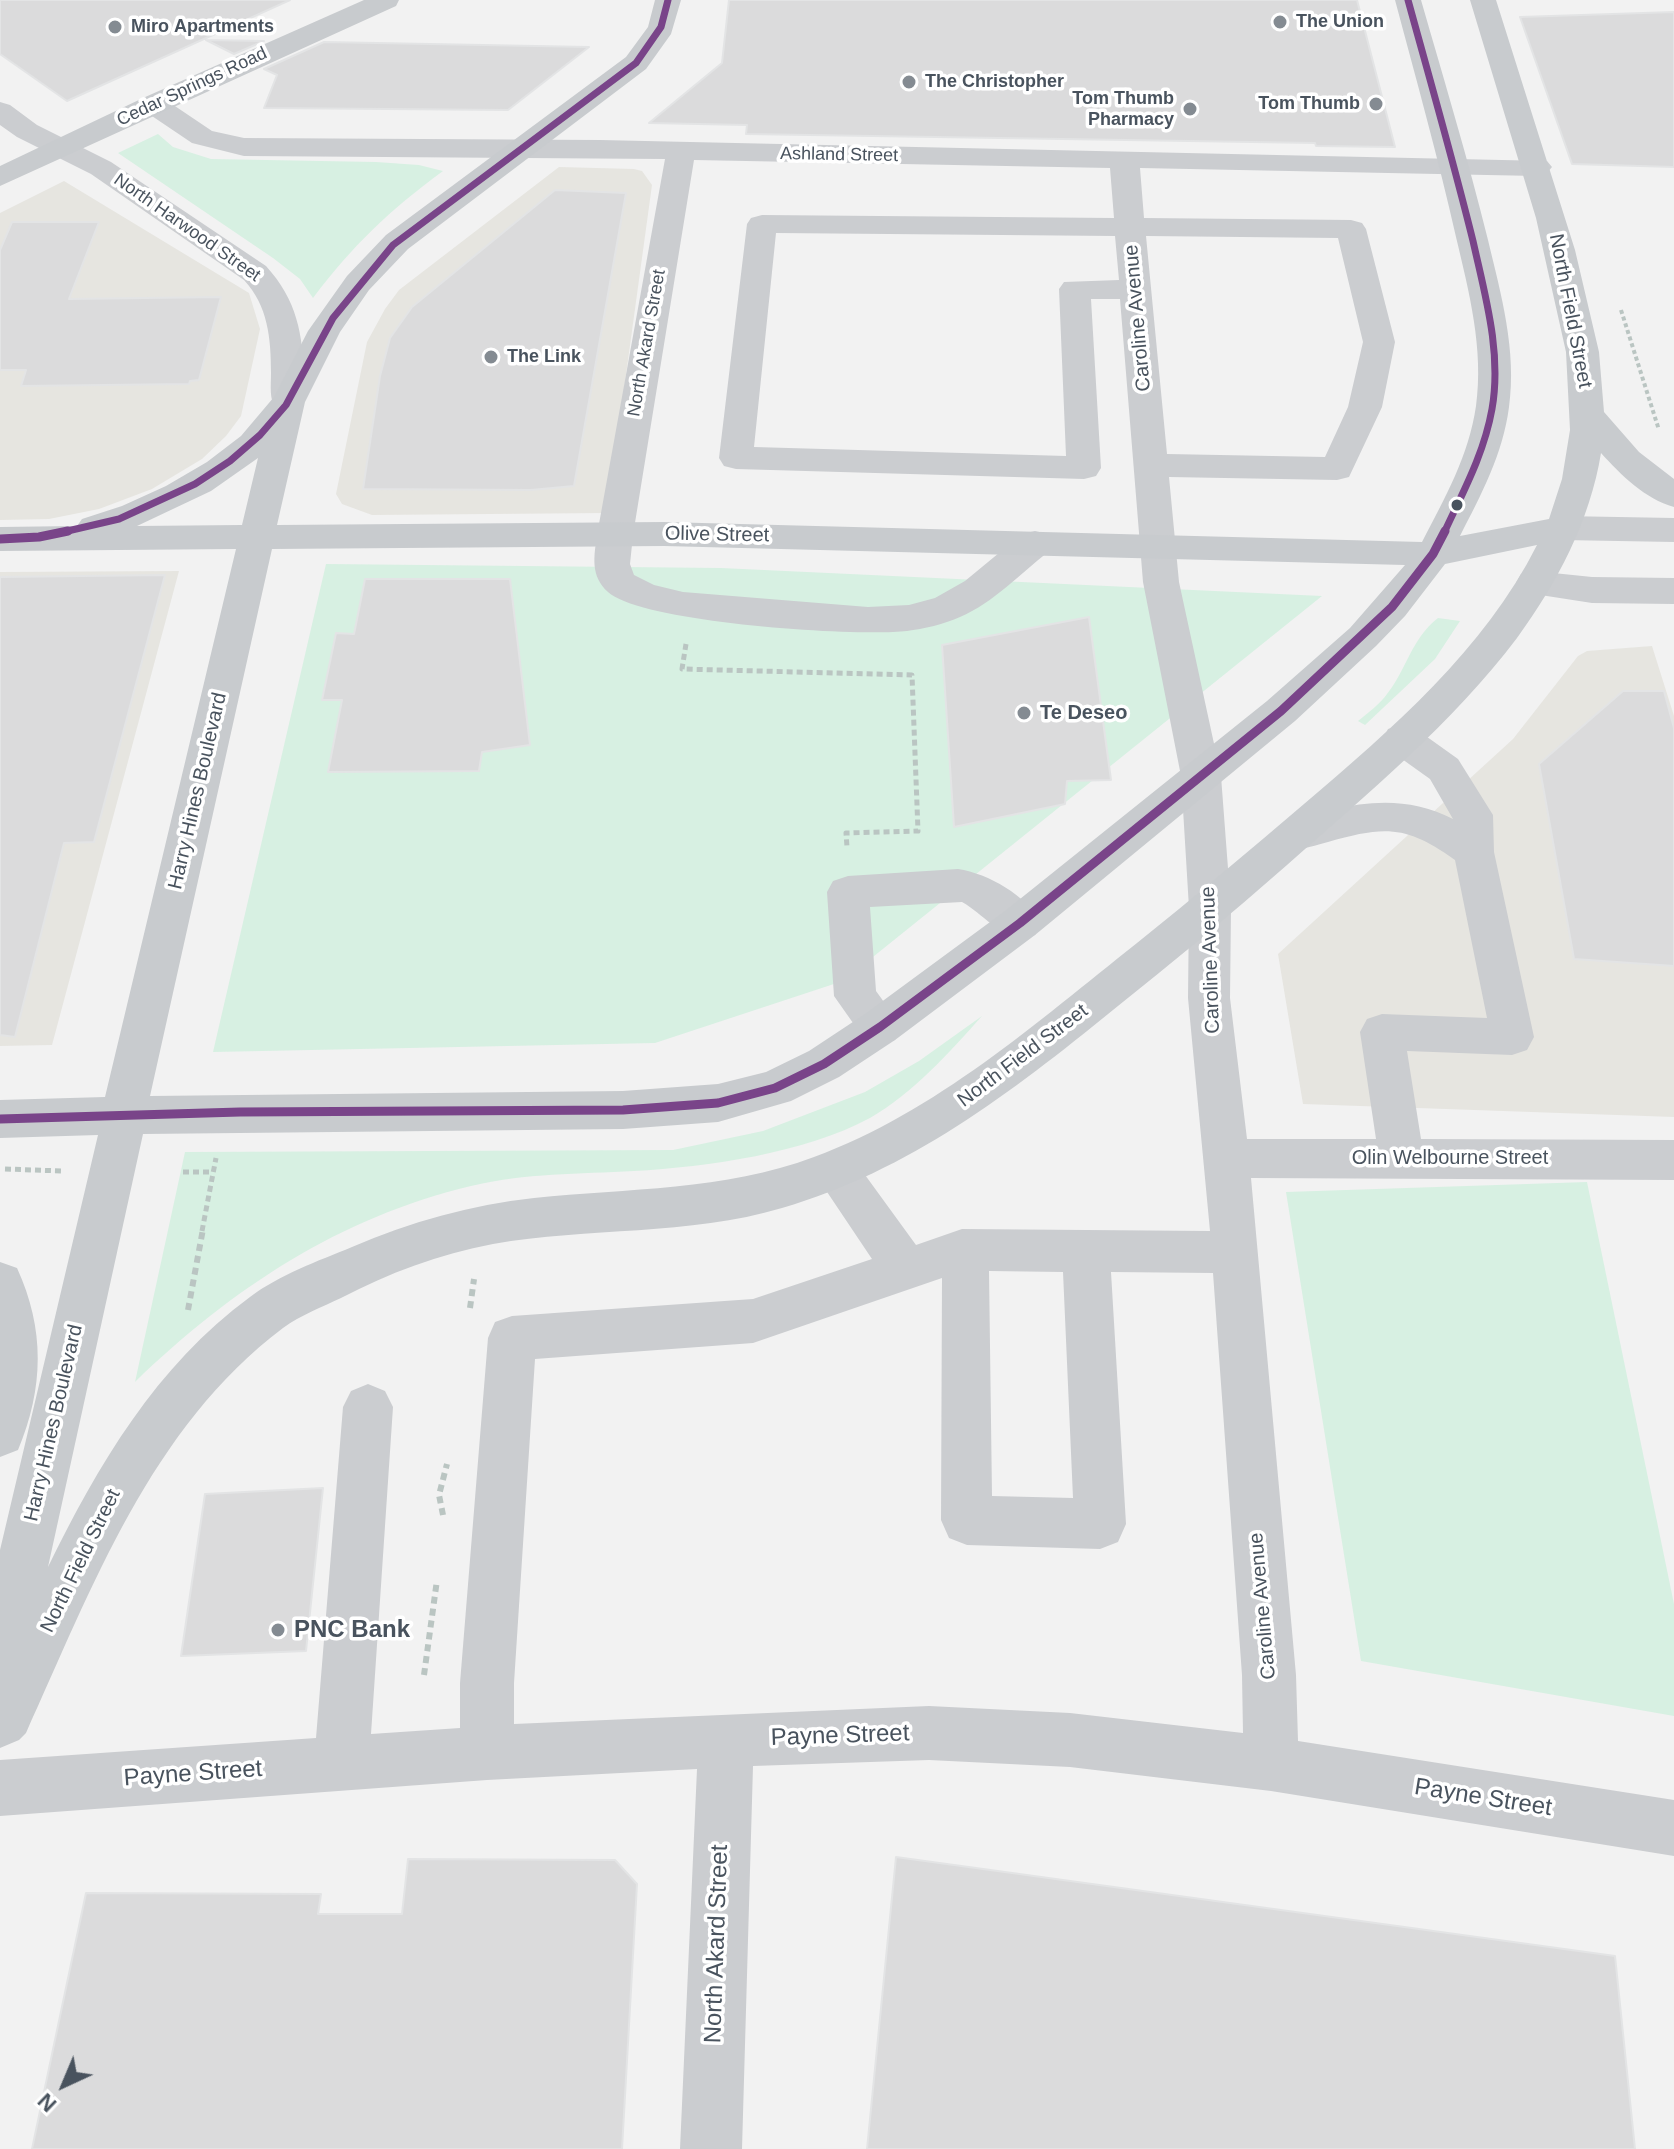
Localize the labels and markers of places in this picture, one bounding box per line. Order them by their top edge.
place label: The Union [1296,11,1384,33]
marker: The Union [1271,13,1289,31]
place label: Miro Apartments [131,16,274,38]
marker: Miro Apartments [106,18,124,36]
place label: The Christopher [925,71,1064,93]
marker: The Christopher [900,73,918,91]
place label: Tom Thumb Pharmacy [1072,88,1174,130]
place label: Tom Thumb [1258,93,1360,115]
marker: Tom Thumb [1367,95,1385,113]
marker: Tom Thumb Pharmacy [1181,100,1199,118]
place label: The Link [507,346,581,368]
marker: The Link [482,348,500,366]
unlabelled marker [1449,497,1465,513]
place label: Te Deseo [1040,701,1127,725]
marker: Te Deseo [1015,704,1033,722]
place label: PNC Bank [294,1616,410,1644]
marker: PNC Bank [269,1621,287,1639]

